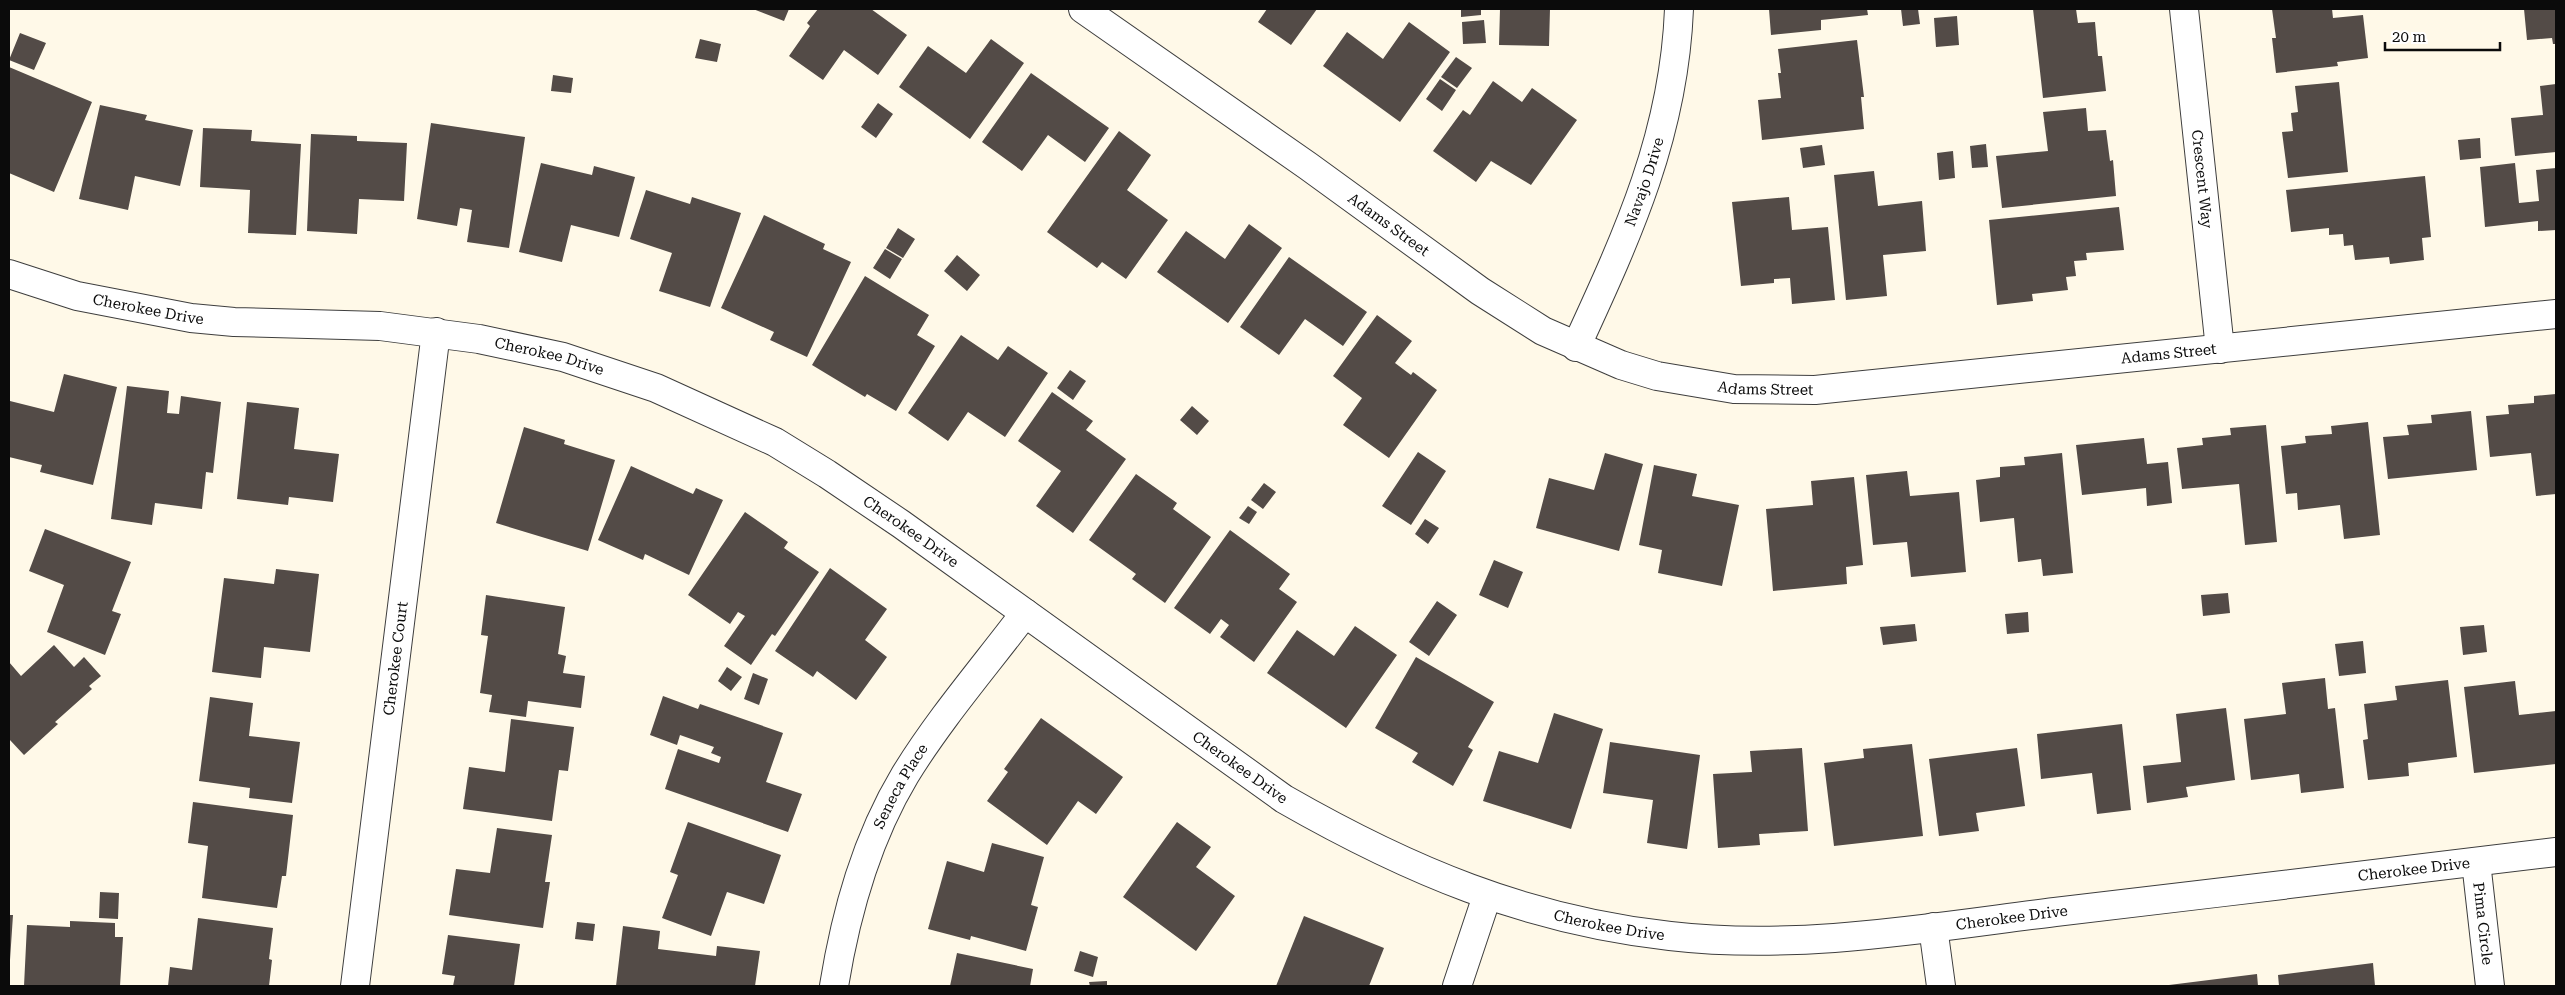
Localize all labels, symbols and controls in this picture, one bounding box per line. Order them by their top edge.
scale bar [2385,20,2500,52]
text: 20 m [2392,28,2427,46]
street label: Crescent Way [2188,129,2216,229]
street label: Navajo Drive [1621,135,1668,229]
street label: Adams Street [1344,189,1433,260]
street label: Cherokee Drive [91,290,205,328]
street label: Cherokee Drive [493,334,606,379]
street label: Adams Street [2120,340,2218,368]
street label: Adams Street [1716,377,1814,399]
street label: Cherokee Drive [860,492,962,571]
street label: Cherokee Court [380,600,412,717]
street label: Cherokee Drive [1189,727,1291,808]
street label: Seneca Place [870,740,932,832]
street label: Cherokee Drive [2357,854,2471,885]
street label: Pima Circle [2469,881,2497,966]
street label: Cherokee Drive [1955,902,2069,934]
street label: Cherokee Drive [1552,906,1666,944]

